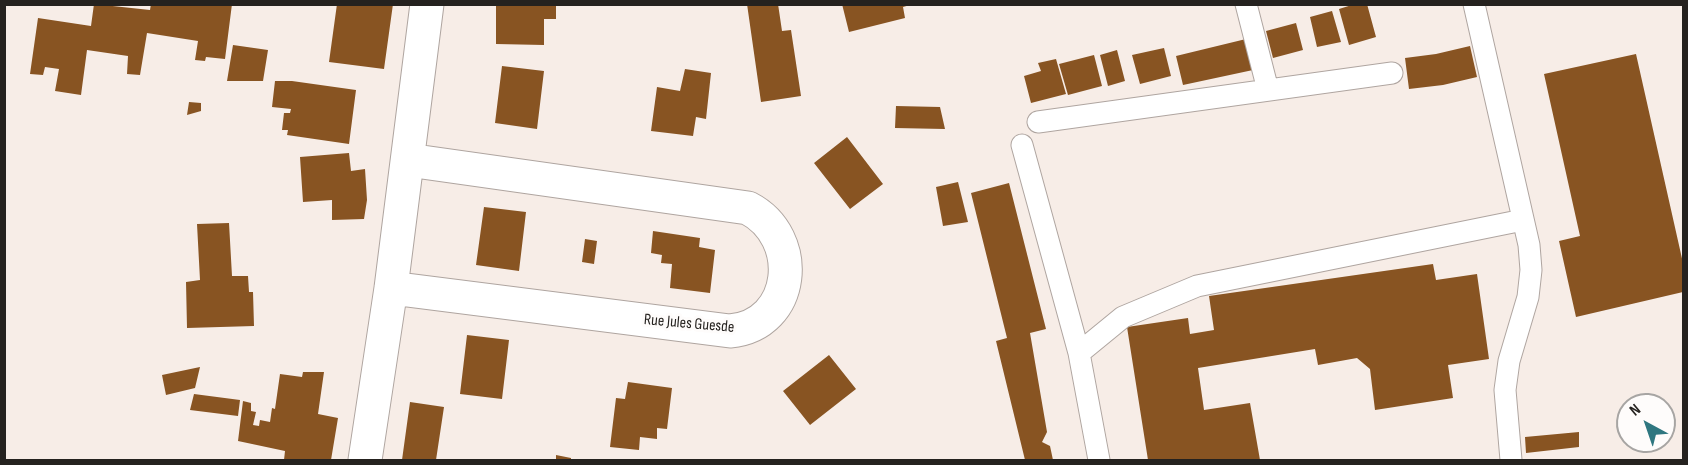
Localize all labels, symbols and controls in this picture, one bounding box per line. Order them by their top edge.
street label: Rue Jules Guesde [643,310,735,338]
north arrow [1616,393,1676,453]
text: N [1626,400,1645,420]

